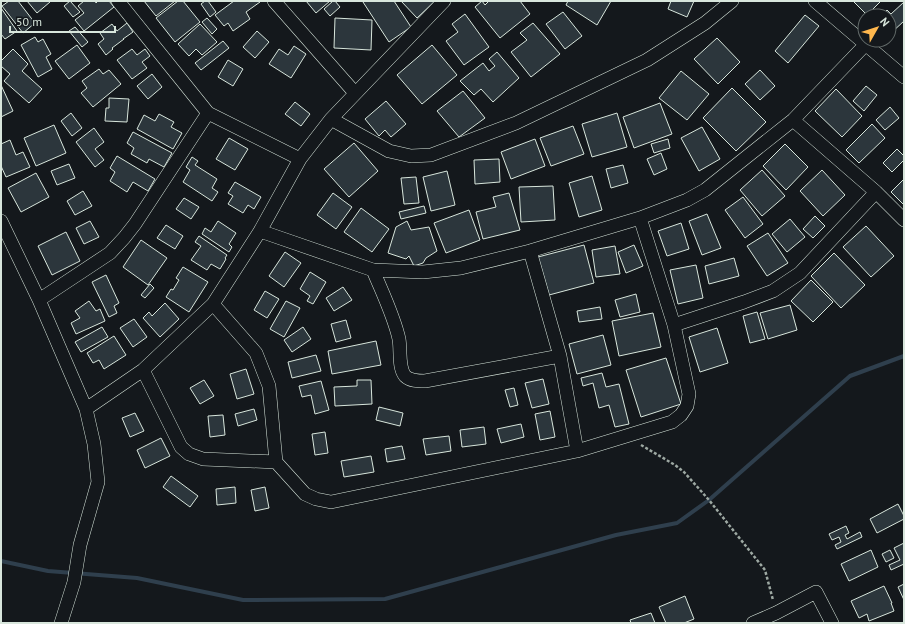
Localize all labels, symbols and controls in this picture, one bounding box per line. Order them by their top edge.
scale bar [10,8,115,34]
north arrow [857,8,897,48]
text: 50 m [16,14,42,29]
text: N [877,14,892,29]

